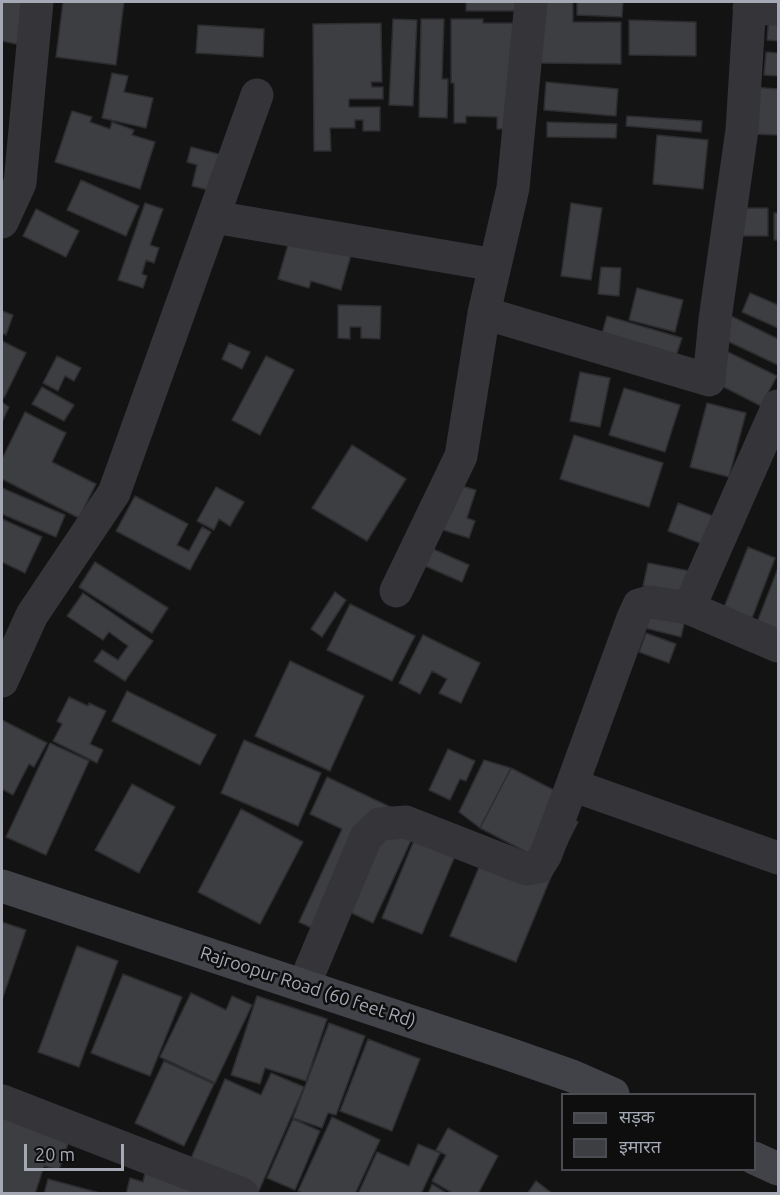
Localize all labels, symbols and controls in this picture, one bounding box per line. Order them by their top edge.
street label: Rajroopur Road (60 feet Rd) [197,942,419,1032]
legend [561,1093,756,1171]
text: सड़क [619,1106,655,1126]
scale bar [27,1132,128,1170]
text: इमारत [619,1136,661,1156]
text: 20 m [35,1144,75,1164]

